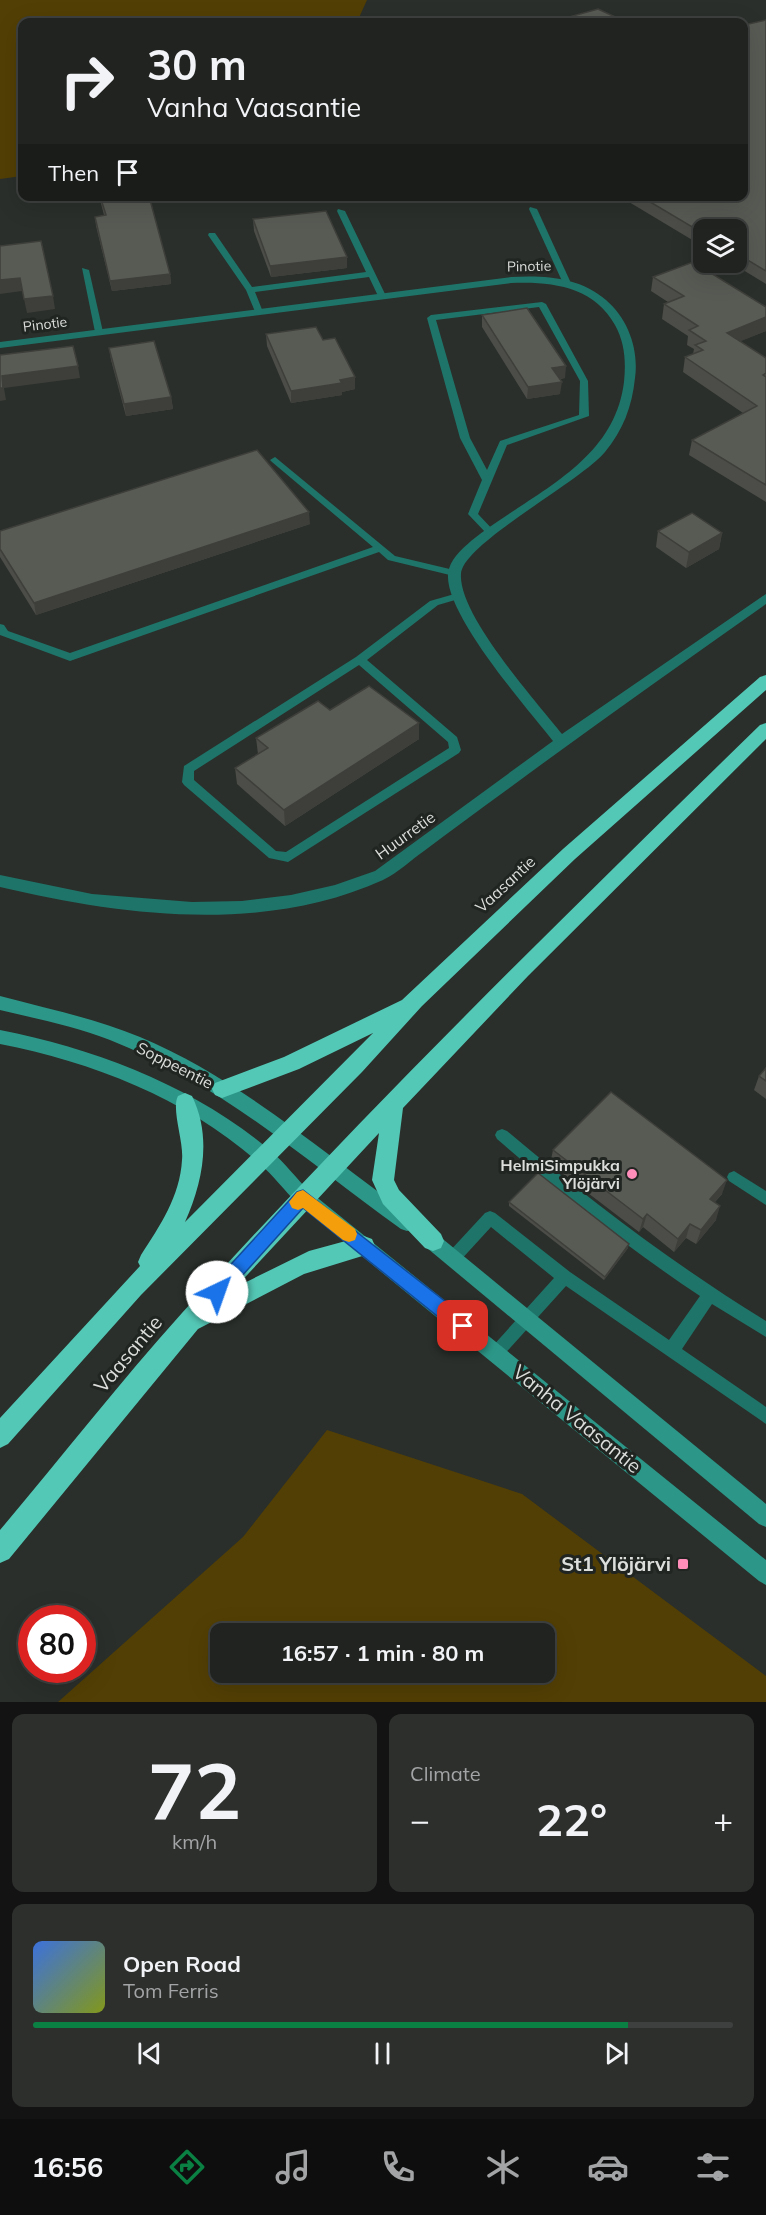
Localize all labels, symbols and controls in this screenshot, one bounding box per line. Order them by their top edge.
text: 30 m [147,38,247,91]
icon: right [48,42,126,120]
text: Vanha Vaasantie [147,90,361,124]
icon: arrive [111,156,144,189]
text: Then [48,159,99,187]
map controls [693,219,747,273]
button: layers [693,219,747,273]
street label: Pinotie [507,257,551,275]
street label: Pinotie [22,312,68,336]
street label: Huurretie [371,807,439,863]
street label: Vaasantie [471,851,539,917]
street label: Soppeentie [133,1037,217,1093]
place label: HelmiSimpukka Ylöjärvi [500,1155,620,1193]
marker: HelmiSimpukka Ylöjärvi [625,1167,639,1181]
position arrow [185,1260,249,1324]
pin [437,1300,488,1351]
icon: arrive [446,1309,479,1342]
street label: Vaasantie [88,1310,167,1397]
street label: Vanha Vaasantie [508,1359,647,1478]
place label: St1 Ylöjärvi [561,1551,671,1576]
marker: St1 Ylöjärvi [676,1557,690,1571]
speed limit sign: 80 [18,1605,96,1683]
text: 16:57 · 1 min · 80 m [281,1639,484,1667]
text: 72 [148,1741,241,1839]
text: Climate [410,1761,481,1786]
text: 22° [536,1791,607,1847]
text: − [410,1799,430,1840]
text: + [713,1799,733,1840]
text: km/h [172,1829,217,1854]
text: Open Road [123,1950,241,1978]
text: Tom Ferris [123,1978,219,2003]
icon: previous [133,2037,166,2070]
icon: pause [366,2037,399,2070]
icon: next [600,2037,633,2070]
icon: directions [166,2146,208,2188]
icon: music [272,2146,314,2188]
icon: phone [377,2146,419,2188]
icon: climate [482,2146,524,2188]
icon: car [587,2146,629,2188]
icon: filters [692,2146,734,2188]
text: 16:56 [32,2150,103,2184]

